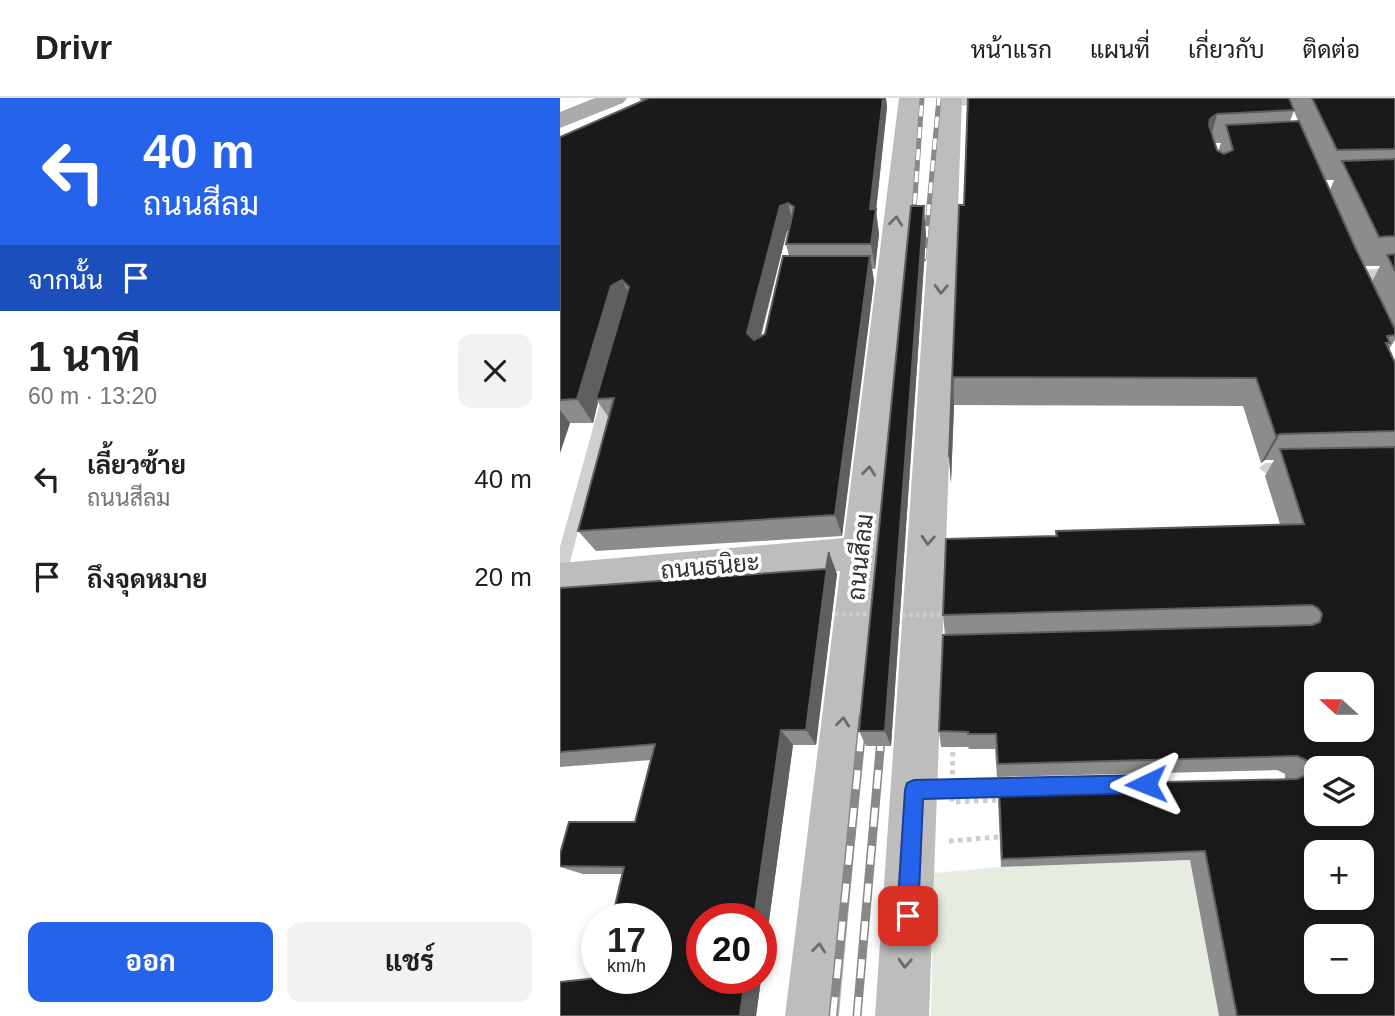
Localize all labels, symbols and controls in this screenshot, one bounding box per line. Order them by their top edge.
text: Drivr [35,29,112,66]
text: หน้าแรก [971,36,1052,63]
text: แผนที่ [1090,36,1150,63]
text: เกี่ยวกับ [1188,36,1265,63]
text: ติดต่อ [1303,36,1360,63]
text: 40 m [143,124,255,178]
icon: left [28,126,119,217]
text: ถนนสีลม [143,186,259,222]
one-way arrow [888,215,903,226]
icon: arrive [117,259,155,297]
text: จากนั้น [28,265,103,295]
one-way arrow [933,283,948,294]
text: 1 นาที [28,333,140,380]
button: close [458,334,532,408]
text: 60 m · 13:20 [28,383,157,409]
text: เลี้ยวซ้าย [87,450,186,480]
icon: left [28,460,66,498]
text: 40 m [474,464,532,494]
one-way arrow [861,465,876,476]
text: ถนนสีลม [87,485,170,511]
street label: ถนนสีลม [841,512,878,602]
one-way arrow [921,535,936,546]
street label: ถนนธนิยะ [659,548,761,584]
icon: arrive [28,558,66,596]
text: 20 m [474,562,532,592]
text: ถึงจุดหมาย [87,564,208,594]
north arrow [1304,672,1374,742]
map controls [1304,672,1374,994]
one-way arrow [835,716,850,728]
position arrow [1109,747,1183,821]
button: layers [1304,756,1374,826]
button: + [1304,840,1374,910]
pin [878,886,938,946]
icon: arrive [889,897,927,935]
speed limit sign: 20 [686,903,777,994]
text: 17 [607,920,646,959]
button: ออก [28,922,273,1002]
button: แชร์ [287,922,532,1002]
button: − [1304,924,1374,994]
one-way arrow [812,942,827,954]
text: km/h [607,956,646,976]
one-way arrow [898,958,913,969]

